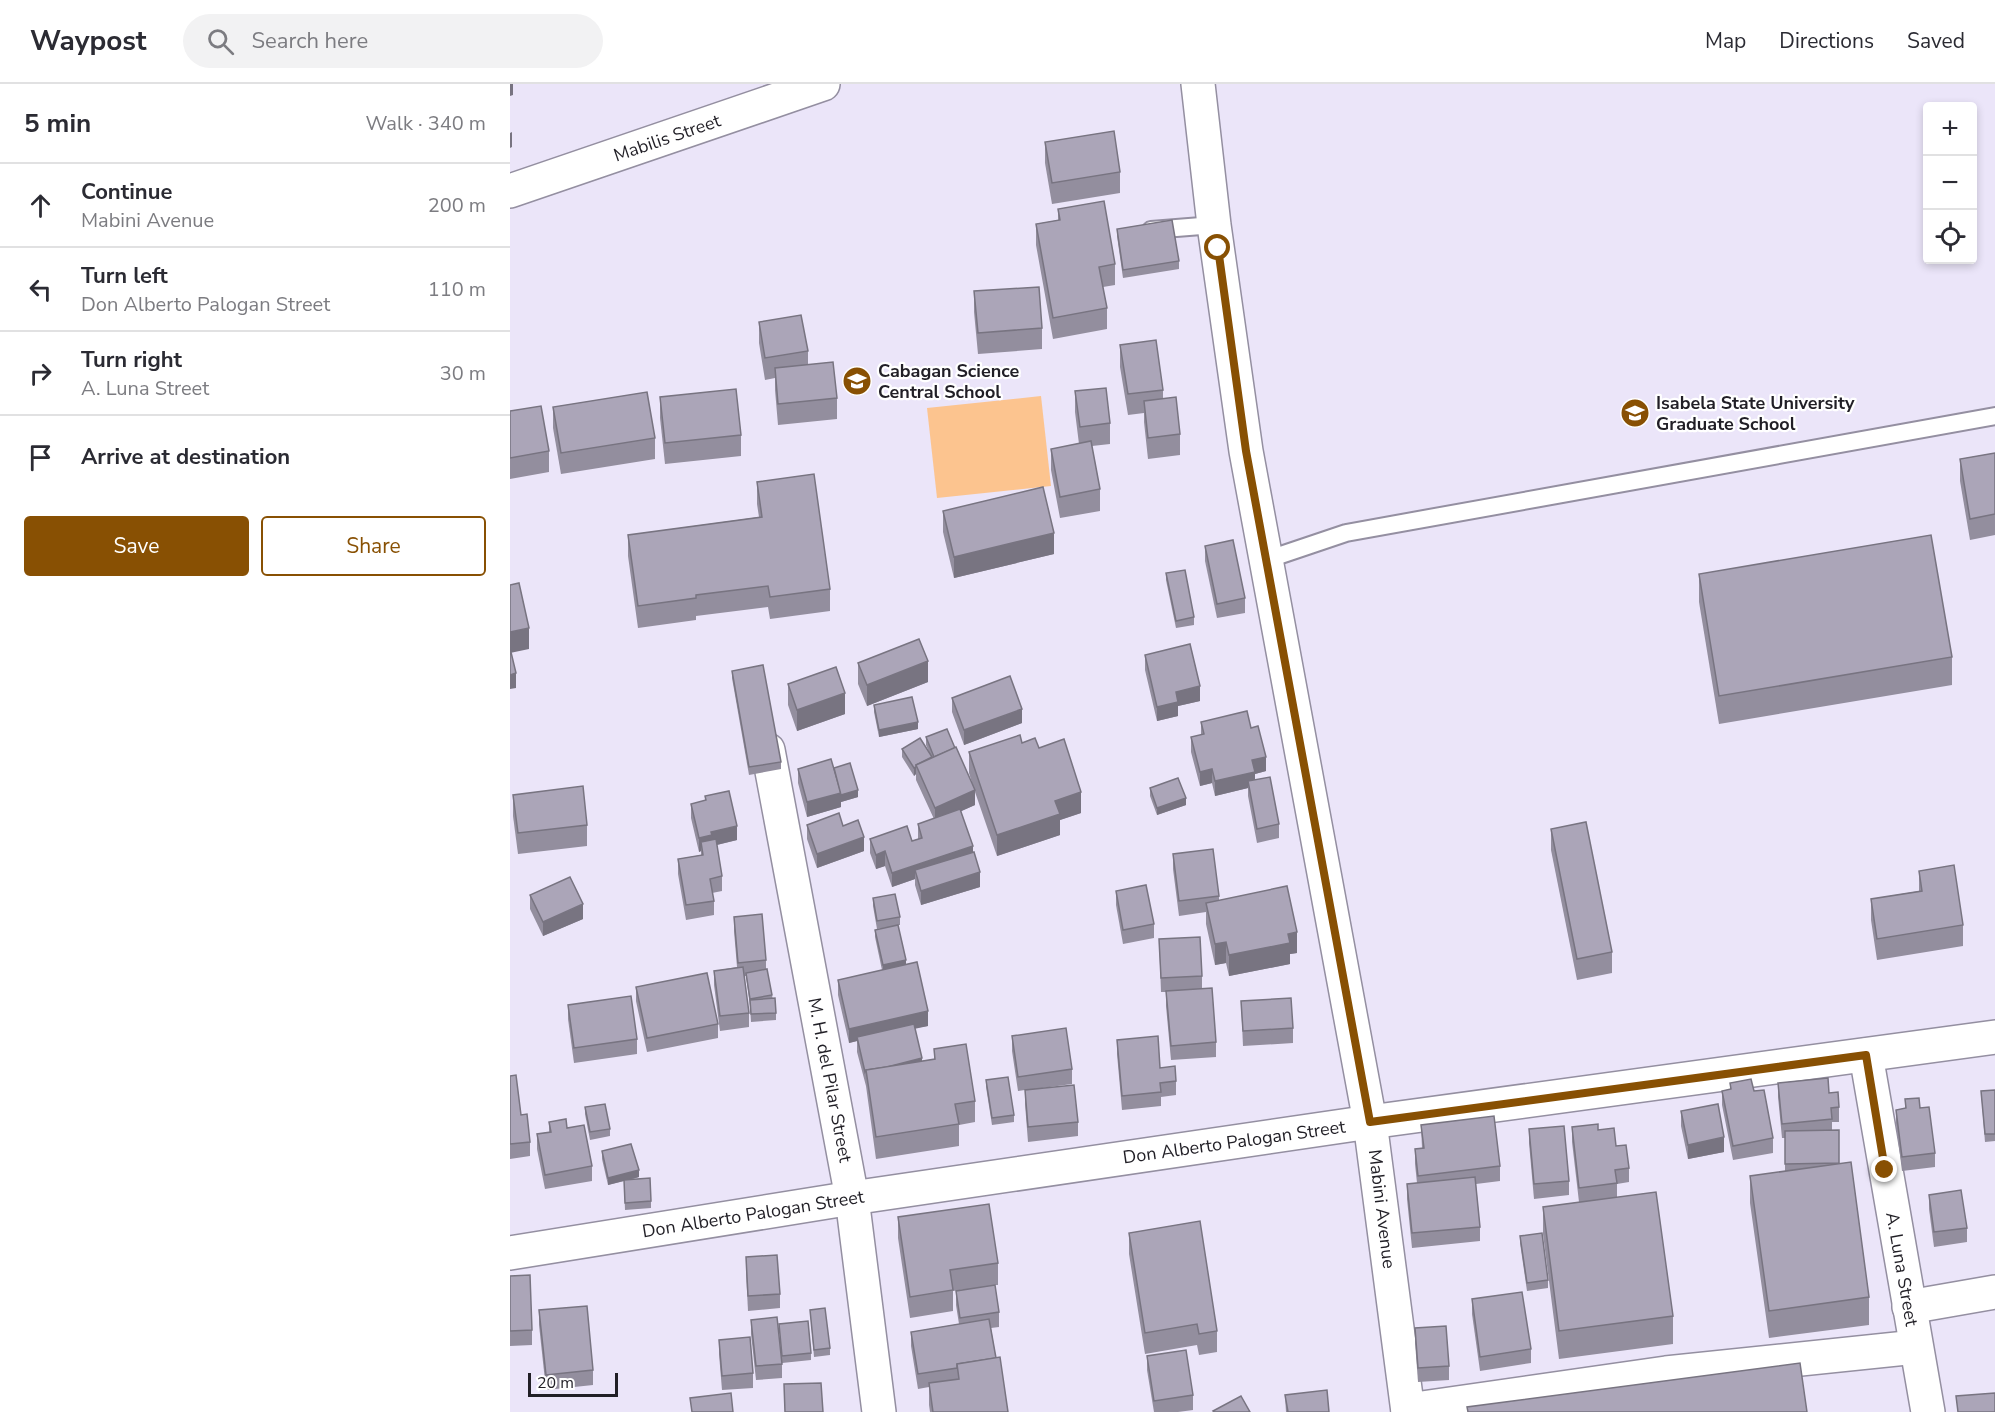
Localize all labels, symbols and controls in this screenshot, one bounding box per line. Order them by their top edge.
search box [183,14,603,68]
text: Waypost [30,22,147,60]
icon: search [204,25,237,58]
text: Search here [252,26,368,56]
text: Map [1705,27,1746,55]
text: Directions [1779,27,1874,55]
text: Saved [1907,27,1965,55]
map controls [1923,102,1977,264]
button: + [1923,102,1977,156]
text: 5 min [24,106,91,141]
street label: Mabilis Street [610,108,724,167]
text: Walk · 340 m [366,110,486,137]
button: − [1923,156,1977,210]
text: Continue [81,177,172,207]
icon: ahead [24,189,57,222]
text: 200 m [428,192,486,219]
text: Mabini Avenue [81,207,214,234]
button: locate [1923,210,1977,264]
route start [1204,234,1230,260]
text: Turn left [81,261,168,291]
icon: left [24,273,57,306]
text: 110 m [428,276,486,303]
text: Don Alberto Palogan Street [81,291,330,318]
text: Turn right [81,345,182,375]
icon: right [24,357,57,390]
place label: Cabagan Science Central School [878,359,1020,404]
text: 30 m [440,360,486,387]
school or university icon: Cabagan Science Central School [841,365,873,397]
text: A. Luna Street [81,375,209,402]
place label: Isabela State University Graduate School [1656,391,1855,436]
school or university icon: Isabela State University Graduate School [1619,397,1651,429]
icon: arrive [24,441,57,474]
text: Arrive at destination [81,442,290,472]
button: Save [24,516,249,576]
button: Share [261,516,486,576]
street label: M. H. del Pilar Street [802,996,858,1165]
street label: Don Alberto Palogan Street [1121,1114,1347,1169]
street label: Mabini Avenue [1363,1148,1401,1270]
route end [1871,1156,1897,1182]
street label: Don Alberto Palogan Street [640,1184,866,1243]
street label: A. Luna Street [1880,1210,1924,1329]
scale bar [528,1370,618,1398]
text: 20 m [537,1372,574,1394]

